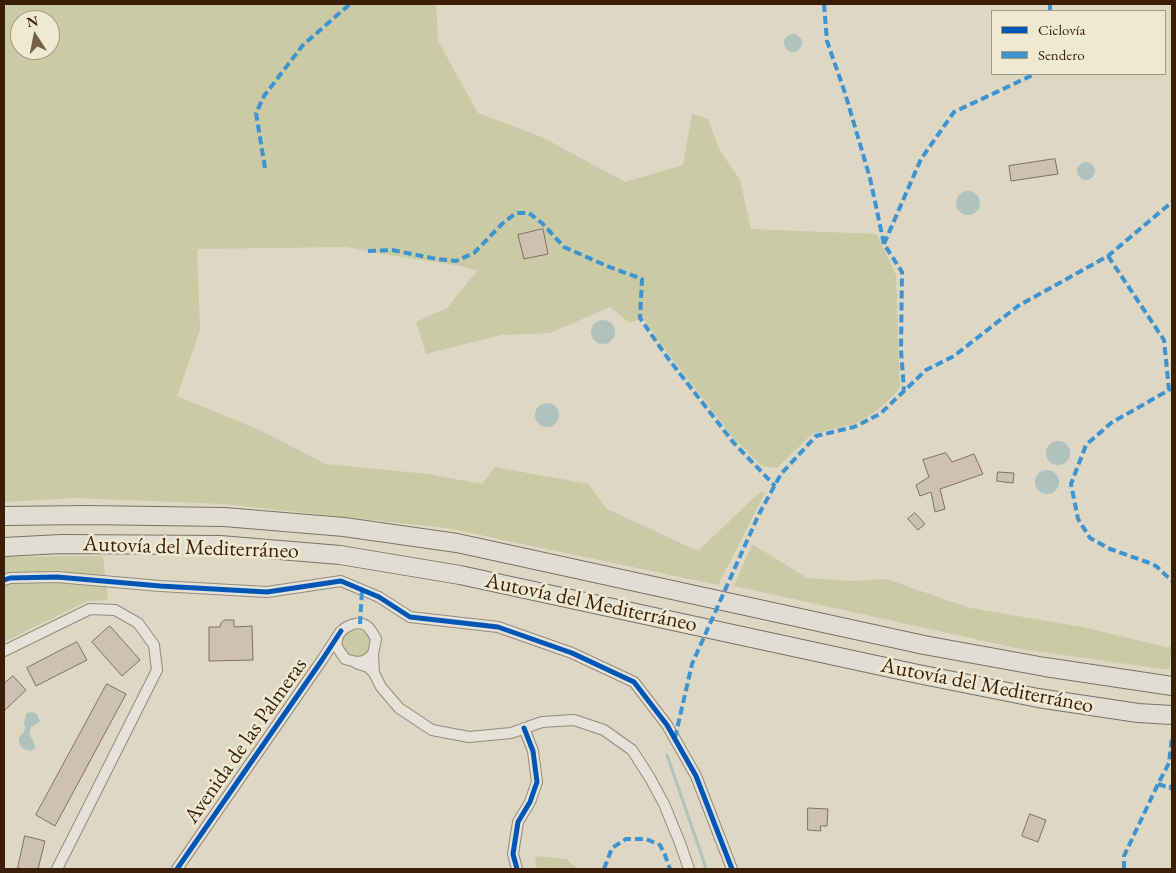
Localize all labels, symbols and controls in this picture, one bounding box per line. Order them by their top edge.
north arrow [10,10,60,60]
legend [991,10,1166,75]
text: N [25,11,40,31]
text: Ciclovía [1038,20,1085,39]
text: Sendero [1038,45,1085,64]
street label: Autovía del Mediterráneo [83,531,299,565]
street label: Autovía del Mediterráneo [483,568,699,638]
street label: Autovía del Mediterráneo [878,652,1096,720]
street label: Avenida de las Palmeras [179,653,313,829]

